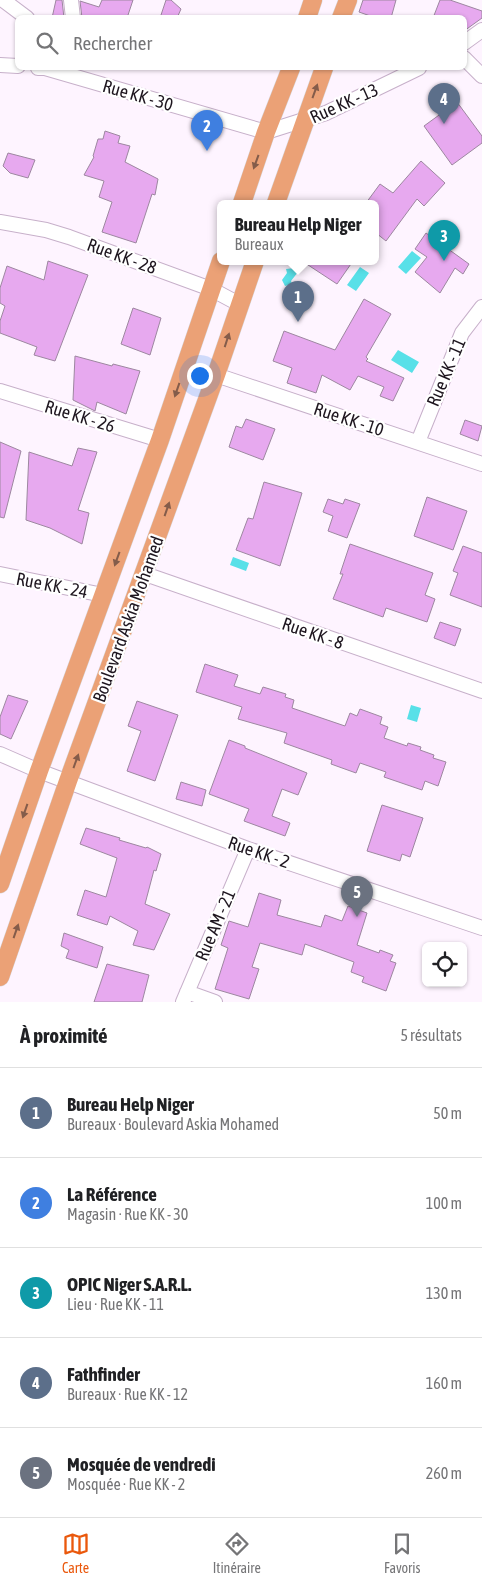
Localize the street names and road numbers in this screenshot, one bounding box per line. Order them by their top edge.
street label: Rue KK - 30 [100,75,176,115]
street label: Rue KK - 13 [307,79,381,127]
street label: Rue KK - 28 [84,234,160,278]
street label: Rue KK - 11 [422,335,470,409]
street label: Rue KK - 26 [42,395,118,437]
street label: Rue KK - 10 [311,398,387,440]
street label: Boulevard Askia Mohamed [88,533,168,705]
street label: Rue KK - 24 [14,568,90,602]
street label: Rue KK - 8 [279,613,347,653]
street label: Rue KK - 2 [225,832,293,872]
street label: Rue AM - 21 [191,886,239,964]

